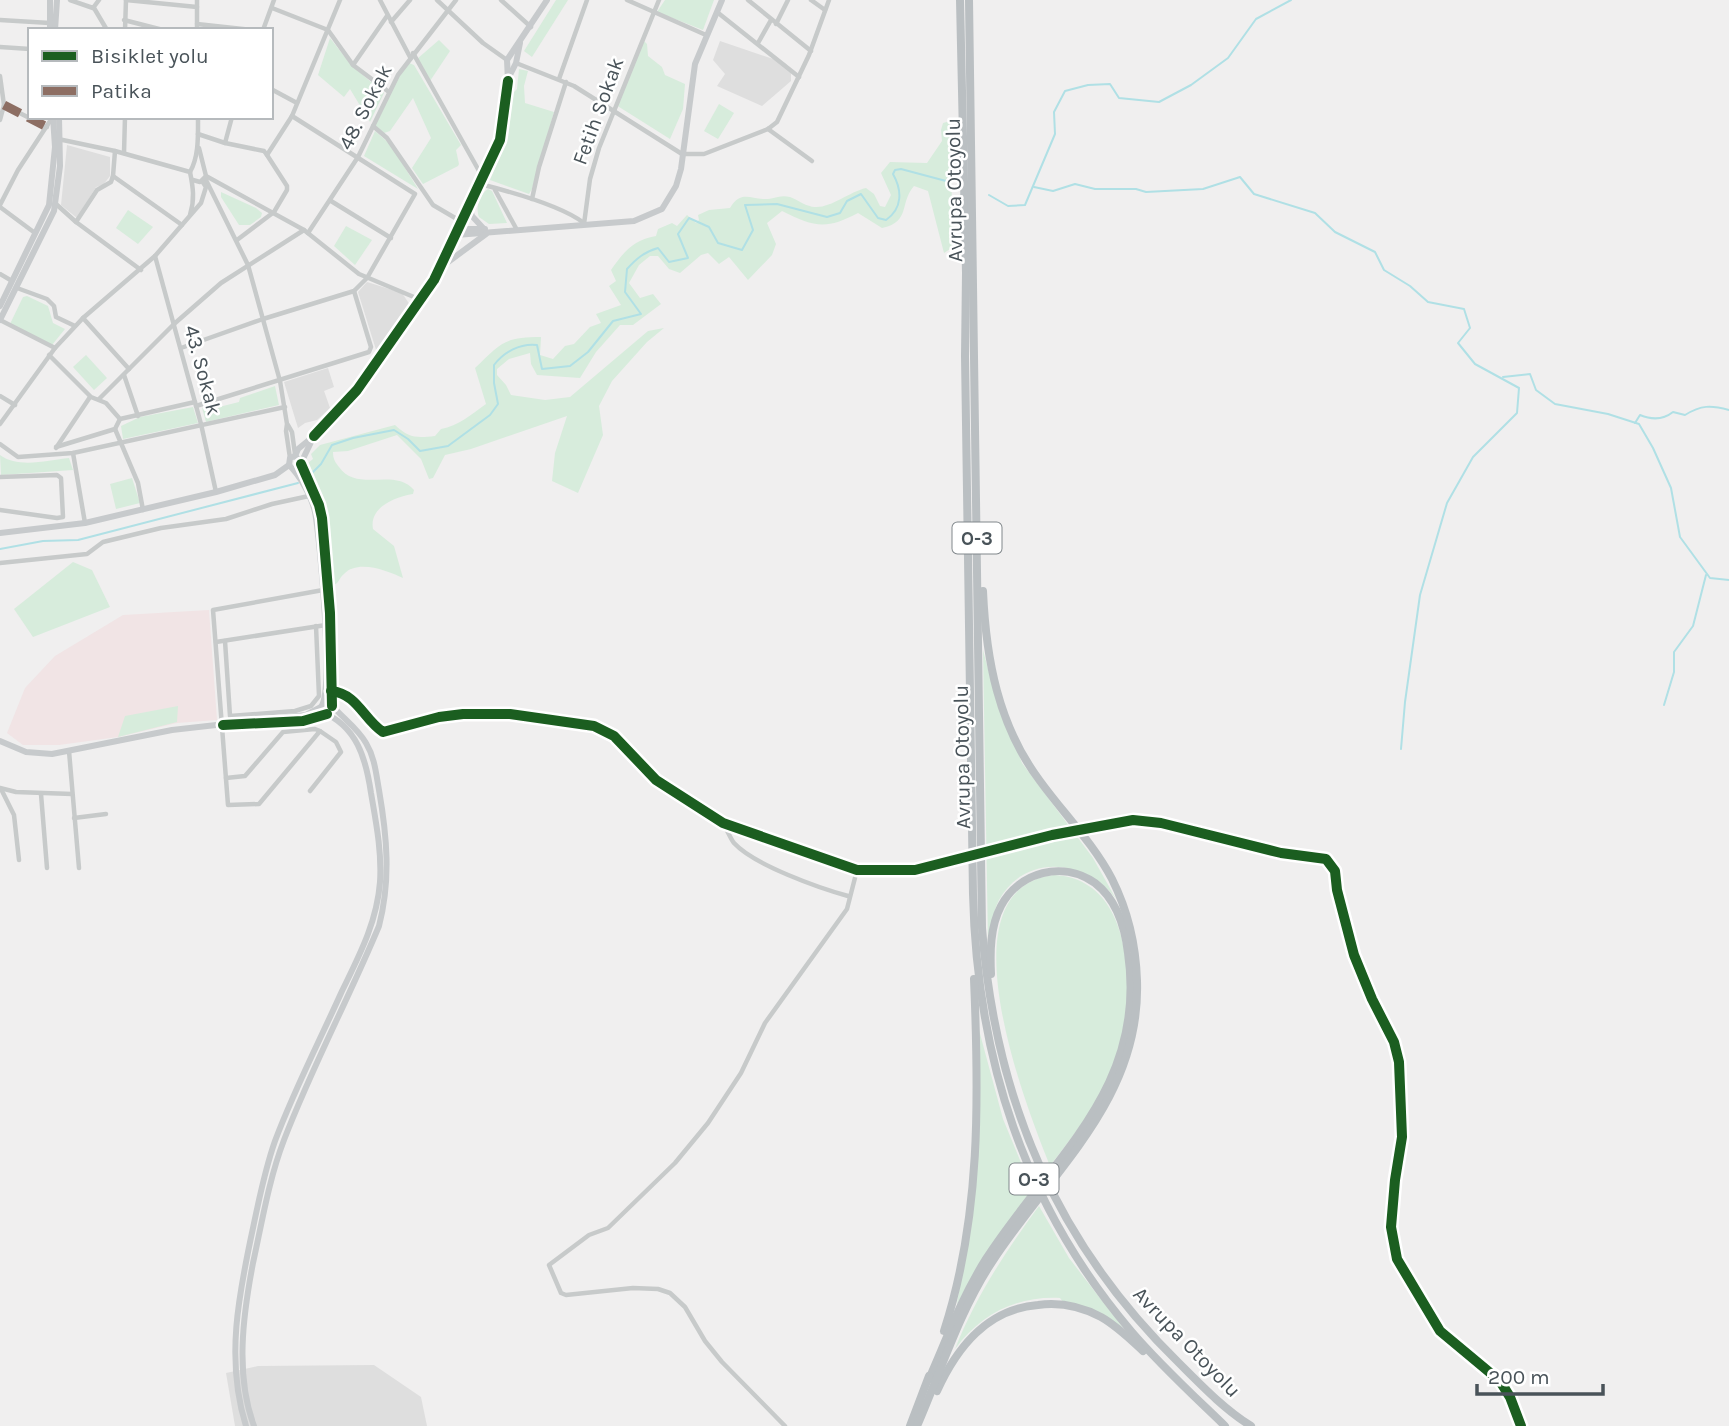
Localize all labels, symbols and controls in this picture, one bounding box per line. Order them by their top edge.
legend [28,28,273,119]
text: Bisiklet yolu [91,44,209,68]
street label: Fetih Sokak [567,54,629,168]
street label: 48. Sokak [333,60,397,154]
text: Patika [91,79,152,103]
street label: Avrupa Otoyolu [941,118,967,262]
street label: 43. Sokak [179,322,227,418]
road number: O-3 [953,523,1002,554]
street label: Avrupa Otoyolu [949,685,975,829]
road number: O-3 [1010,1163,1058,1194]
street label: Avrupa Otoyolu [1128,1282,1246,1402]
scale bar [1477,1352,1603,1396]
text: 200 m [1488,1365,1550,1389]

